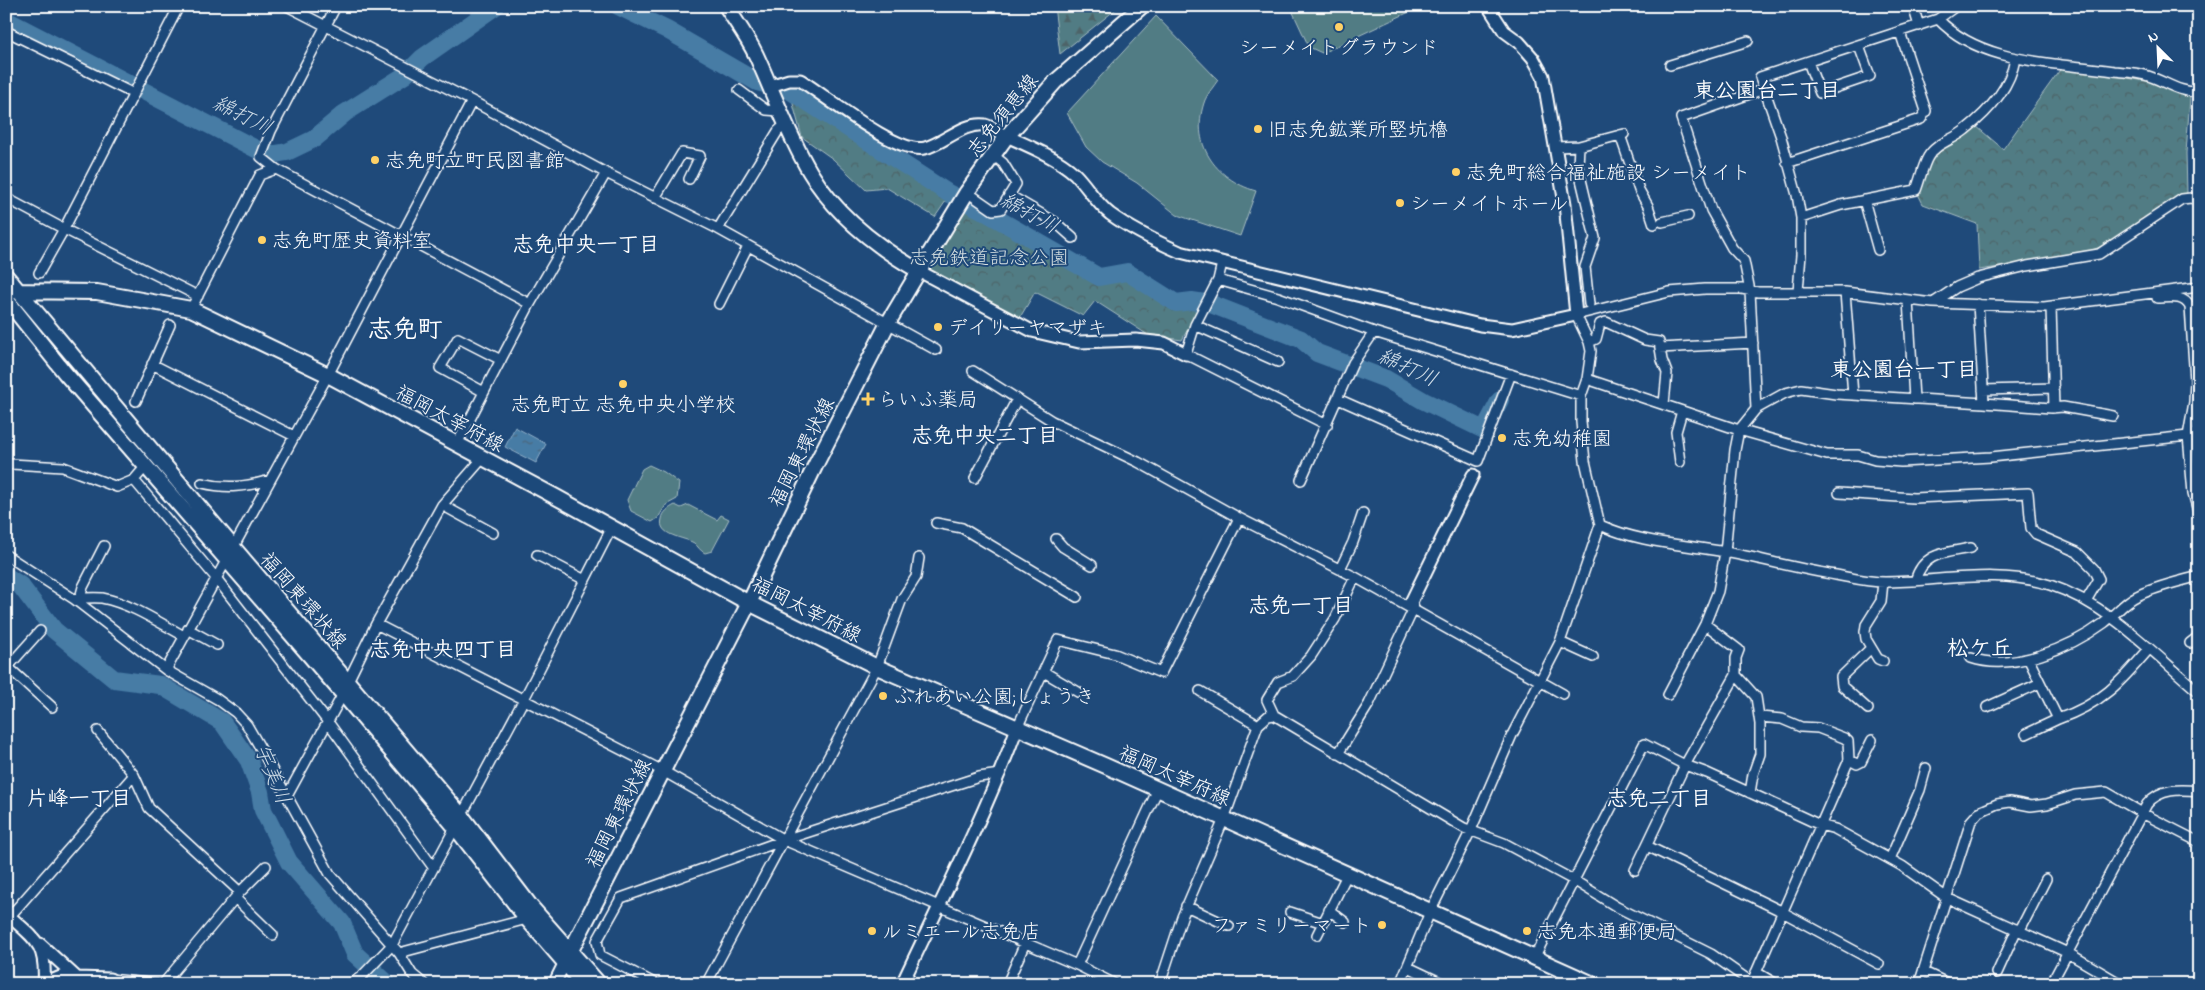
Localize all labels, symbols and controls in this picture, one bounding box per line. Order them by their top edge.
marker: シーメイトグラウンド [1333,21,1345,33]
north arrow [2132,22,2182,72]
text: N [2145,26,2162,49]
place label: シーメイトグラウンド [1239,35,1439,64]
street label: 志免須恵線 [961,69,1047,165]
district label: 東公園台二丁目 [1694,77,1841,107]
water label: 綿打川 [207,89,277,144]
place label: 旧志免鉱業所竪坑櫓 [1268,117,1448,146]
marker: 旧志免鉱業所竪坑櫓 [1252,123,1264,135]
place label: 志免町立町民図書館 [385,148,565,177]
marker: 志免町立町民図書館 [369,154,381,166]
place label: 志免町総合福祉施設 シーメイト [1466,160,1751,189]
marker: 志免町総合福祉施設 シーメイト [1450,166,1462,178]
water label: 綿打川 [994,186,1064,243]
place label: シーメイトホール [1410,191,1569,220]
marker: シーメイトホール [1394,197,1406,209]
place label: 志免町歴史資料室 [272,228,432,257]
district label: 志免中央一丁目 [513,231,660,261]
marker: 志免町歴史資料室 [256,234,268,246]
park label: 志免鉄道記念公園 [909,245,1069,274]
district label: 志免町 [367,313,443,349]
place label: デイリーヤマザキ [948,315,1107,344]
marker: デイリーヤマザキ [932,321,944,333]
water label: 綿打川 [1372,342,1442,396]
district label: 東公園台一丁目 [1831,356,1978,386]
marker: 志免町立 志免中央小学校 [617,378,629,390]
street label: 福岡太宰府線 [389,379,509,461]
place label: らいふ薬局 [878,387,978,416]
place label: 志免町立 志免中央小学校 [511,392,736,421]
street label: 福岡東環状線 [763,393,843,513]
marker: らいふ薬局 [862,393,874,405]
district label: 志免中央二丁目 [912,422,1059,452]
place label: 志免幼稚園 [1512,426,1612,455]
marker: 志免幼稚園 [1496,432,1508,444]
street label: 福岡東環状線 [252,547,352,656]
street label: 福岡太宰府線 [746,571,866,651]
district label: 志免一丁目 [1249,592,1354,622]
district label: 松ケ丘 [1947,634,2013,666]
district label: 志免中央四丁目 [370,636,517,666]
place label: ふれあい公園;しょうき [893,684,1096,713]
marker: ふれあい公園;しょうき [877,690,889,702]
water label: 宇美川 [245,740,297,810]
street label: 福岡太宰府線 [1113,740,1235,815]
street label: 福岡東環状線 [580,754,660,874]
district label: 片峰一丁目 [27,785,132,815]
district label: 志免二丁目 [1607,785,1712,815]
place label: ファミリーマート [1212,913,1372,942]
place label: ルミエール志免店 [882,919,1041,948]
marker: ファミリーマート [1376,919,1388,931]
place label: 志免本通郵便局 [1537,919,1677,948]
marker: ルミエール志免店 [866,925,878,937]
marker: 志免本通郵便局 [1521,925,1533,937]

